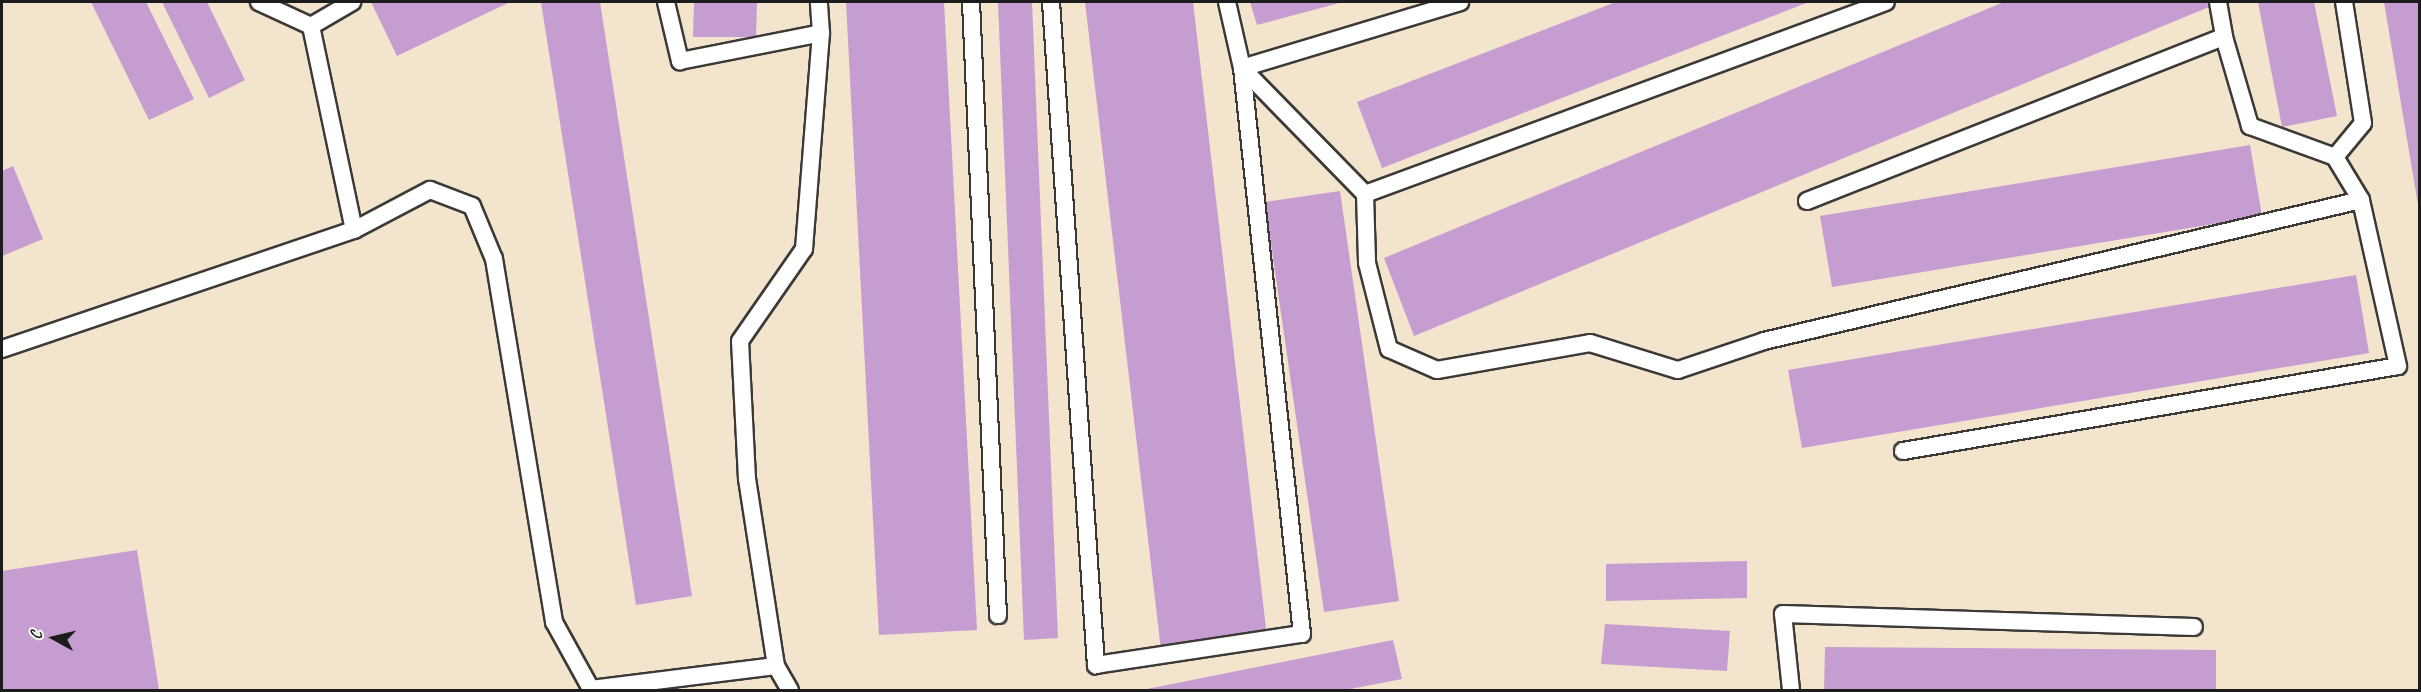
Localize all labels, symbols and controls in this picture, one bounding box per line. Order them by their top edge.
north arrow [24,608,84,668]
text: С [26,630,47,641]

